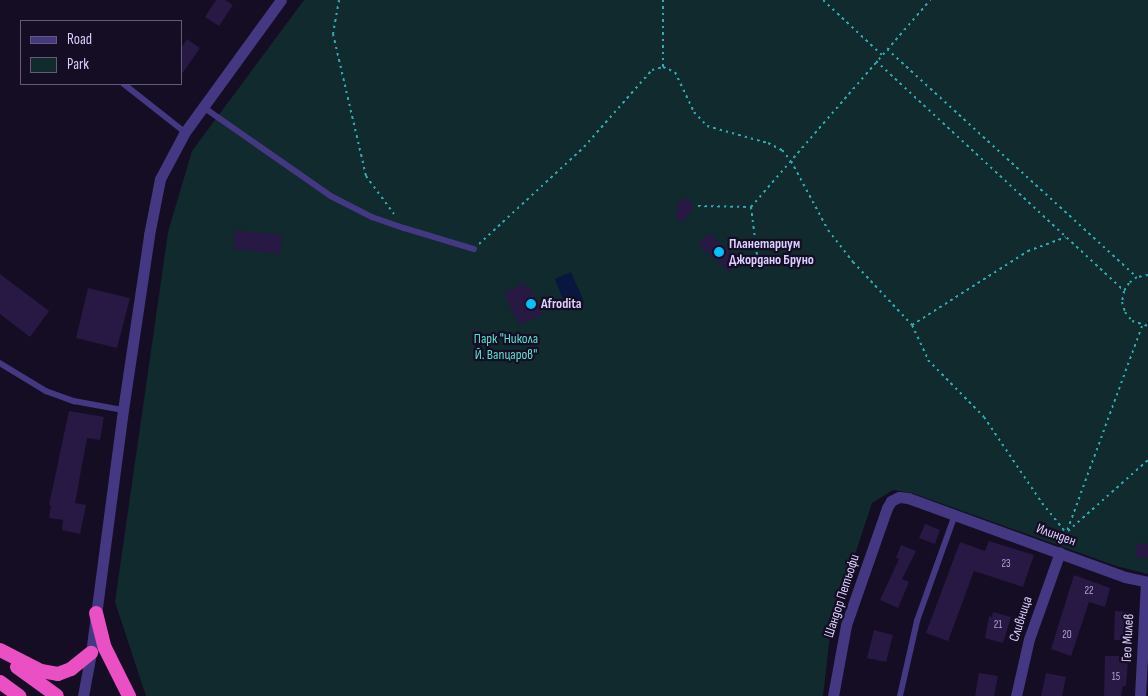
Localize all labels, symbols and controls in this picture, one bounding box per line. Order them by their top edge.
legend [20,20,182,85]
text: Road [67,30,92,49]
text: Park [67,55,89,74]
place label: Планетариум Джордано Бруно [729,236,814,268]
marker: Планетариум Джордано Бруно [713,246,725,258]
place label: Afrodita [541,296,582,312]
marker: Afrodita [525,298,537,310]
park label: Парк "Никола Й. Вапцаров" [474,331,538,364]
street label: Илинден [1034,520,1078,550]
street label: Шандор Петьофи [821,552,863,640]
house number: 23 [1001,557,1011,571]
house number: 22 [1084,584,1094,598]
street label: Сливница [1006,594,1036,644]
street label: Гео Милев [1118,613,1138,663]
house number: 21 [994,618,1002,632]
house number: 20 [1062,628,1072,642]
house number: 15 [1112,670,1120,684]

